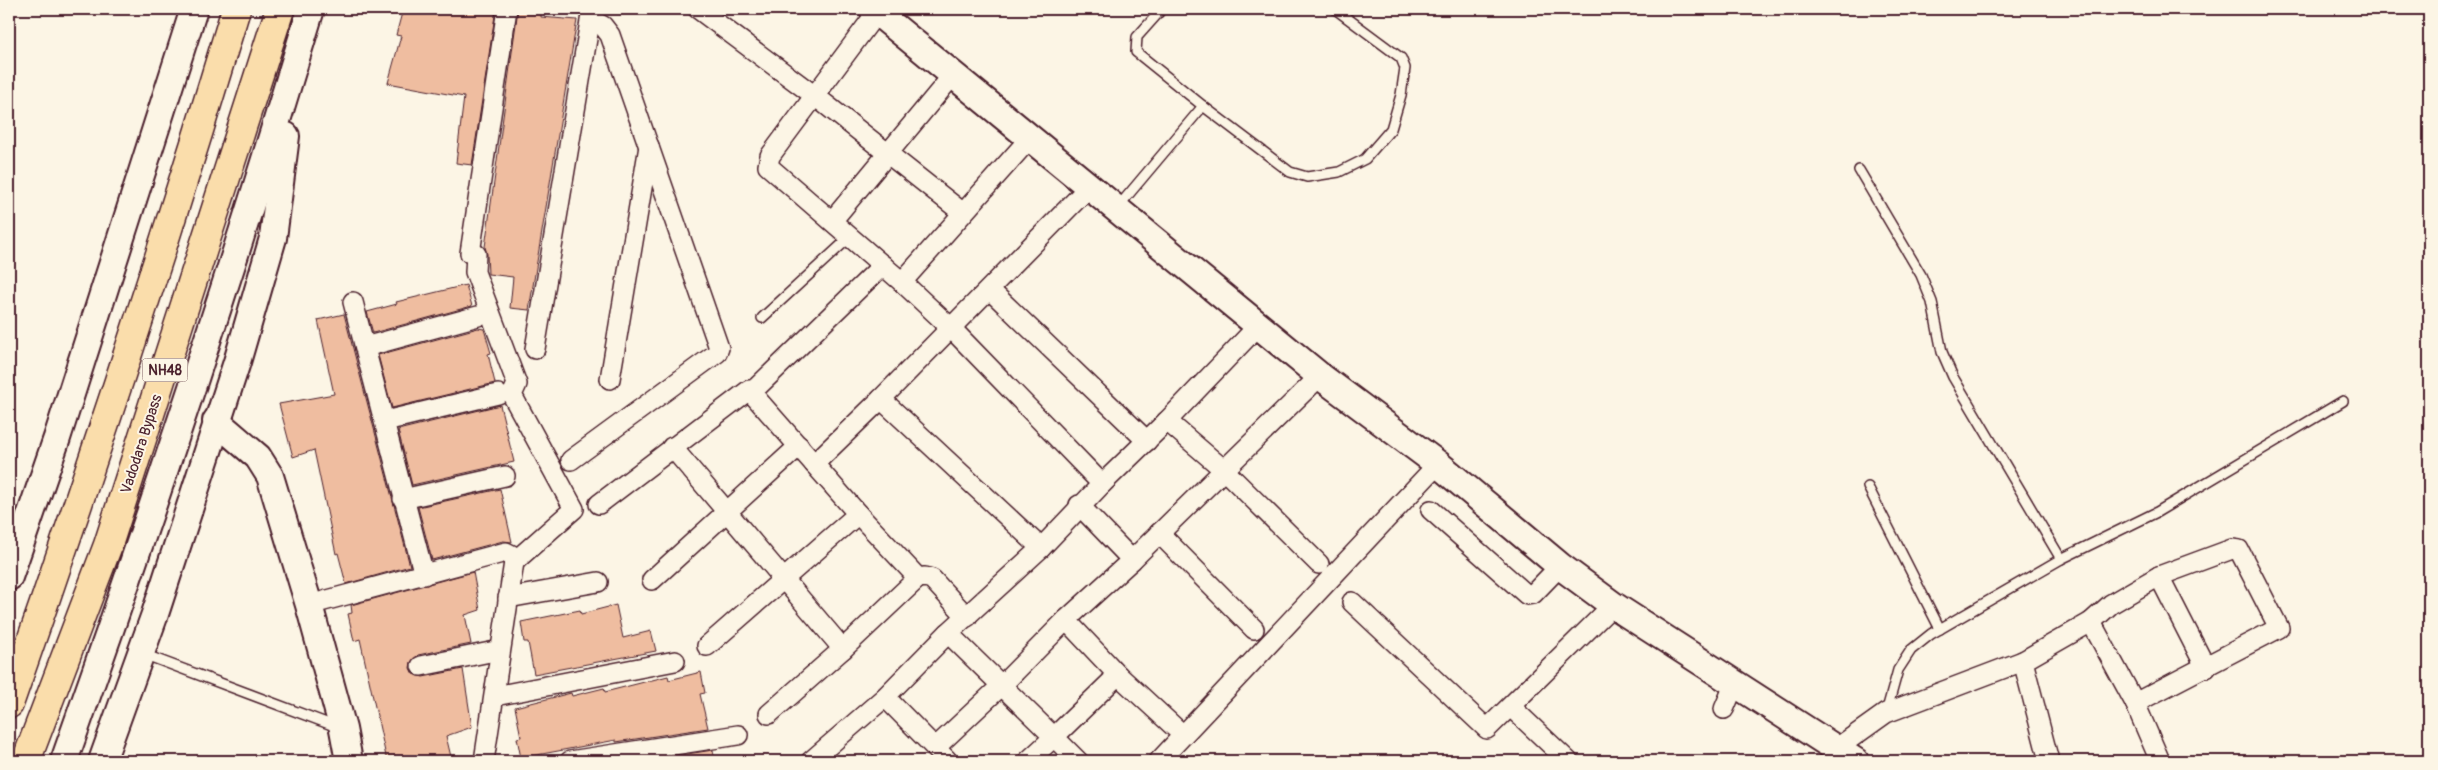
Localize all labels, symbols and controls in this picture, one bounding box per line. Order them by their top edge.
road number: NH48 [142,358,188,382]
street label: Vadodara Bypass [116,392,167,496]

